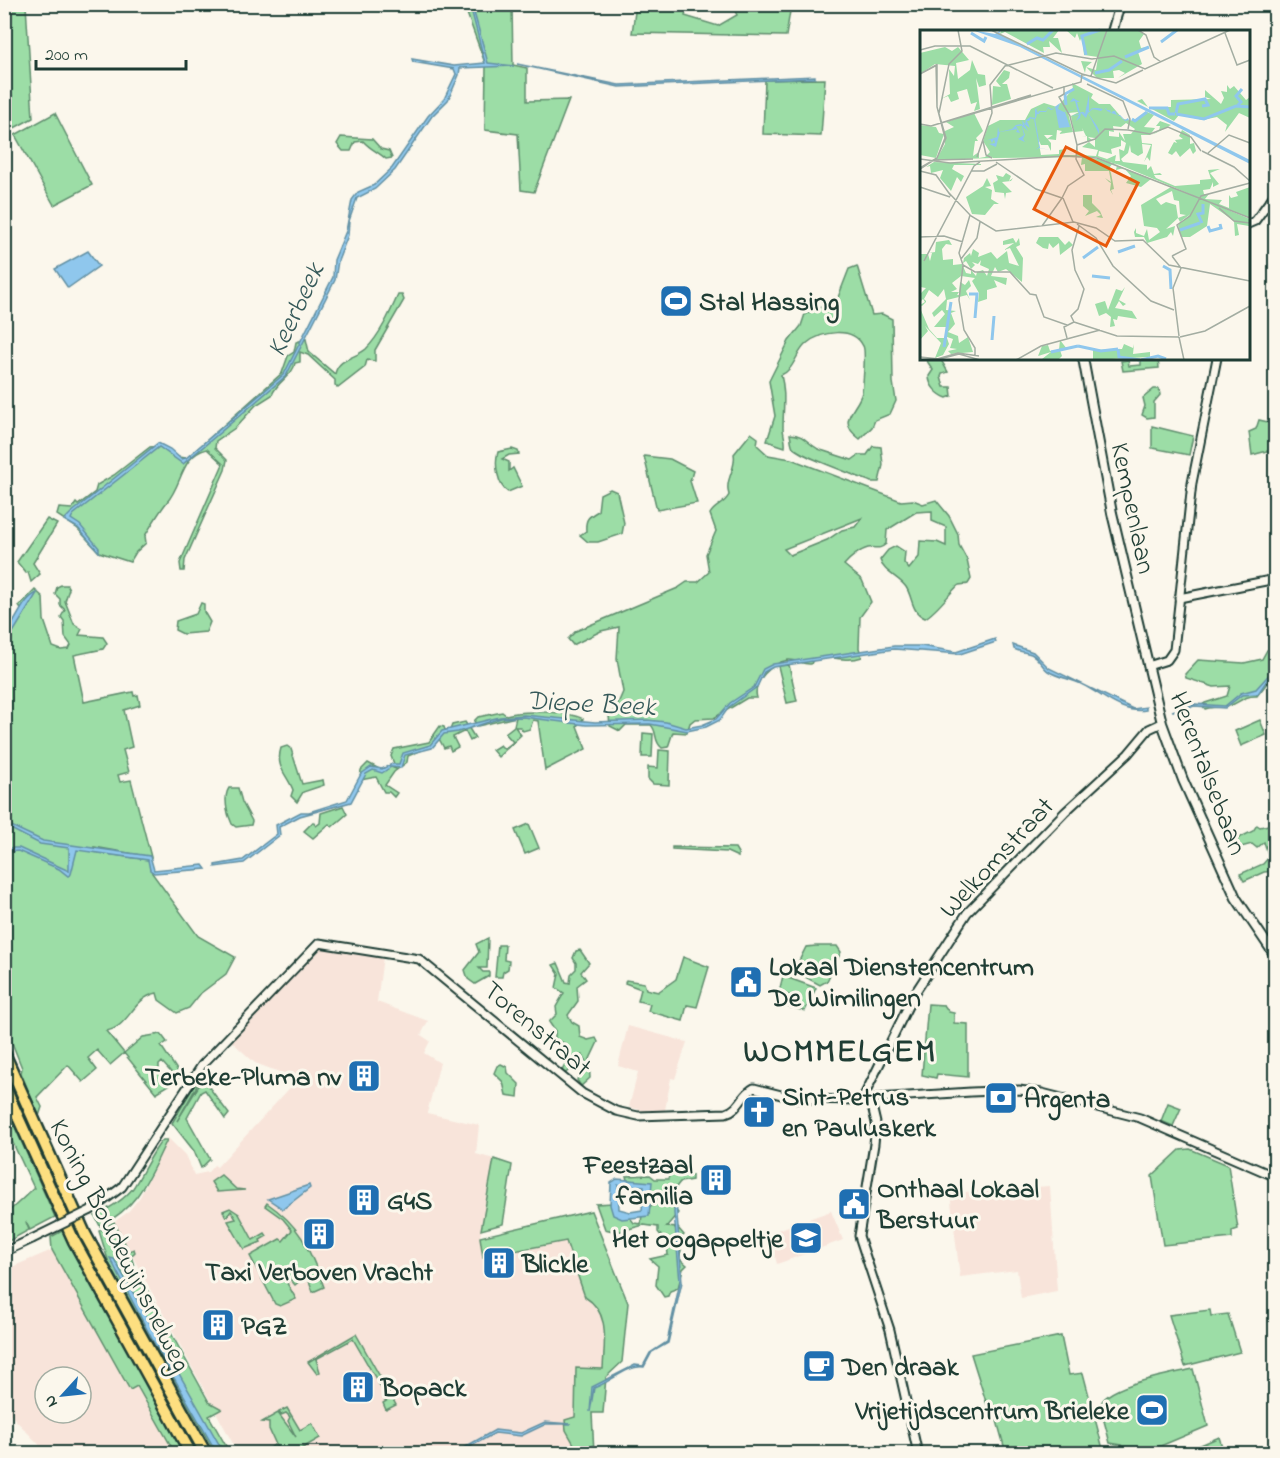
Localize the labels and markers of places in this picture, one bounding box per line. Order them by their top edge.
sports icon: Stal Hassing [658,283,694,319]
place label: Stal Hassing [699,284,839,324]
place label: Lokaal Dienstencentrum De Wimilingen [767,949,1034,1020]
public building icon: Lokaal Dienstencentrum De Wimilingen [728,964,764,1000]
building icon: Terbeke-Pluma nv [346,1058,382,1094]
place label: Terbeke-Pluma nv [145,1059,342,1098]
place label: Sint-Petrus en Pauluskerk [782,1079,937,1149]
bank icon: Argenta [983,1080,1019,1116]
place label: Argenta [1024,1081,1110,1121]
church icon: Sint-Petrus en Pauluskerk [741,1094,777,1130]
place label: Feestzaal familia [581,1147,693,1217]
building icon: Feestzaal familia [698,1162,734,1198]
place label: Onthaal Lokaal Berstuur [875,1171,1039,1241]
building icon: G4S [346,1182,382,1218]
place label: G4S [387,1183,432,1222]
public building icon: Onthaal Lokaal Berstuur [836,1186,872,1222]
building icon: Taxi Verboven Vracht [301,1216,337,1252]
school or university icon: Het oogappeltje [788,1220,824,1256]
place label: Het oogappeltje [612,1221,784,1261]
building icon: Blickle [481,1245,517,1281]
place label: Blickle [520,1246,589,1285]
place label: Taxi Verboven Vracht [205,1254,434,1293]
building icon: PGZ [200,1307,236,1343]
place label: PGZ [241,1308,287,1347]
cafe icon: Den draak [801,1348,837,1384]
place label: Den draak [840,1349,960,1388]
building icon: Bopack [340,1369,376,1405]
place label: Bopack [379,1370,467,1409]
sports icon: Vrijetijdscentrum Brieleke [1134,1392,1170,1428]
place label: Vrijetijdscentrum Brieleke [854,1393,1130,1432]

